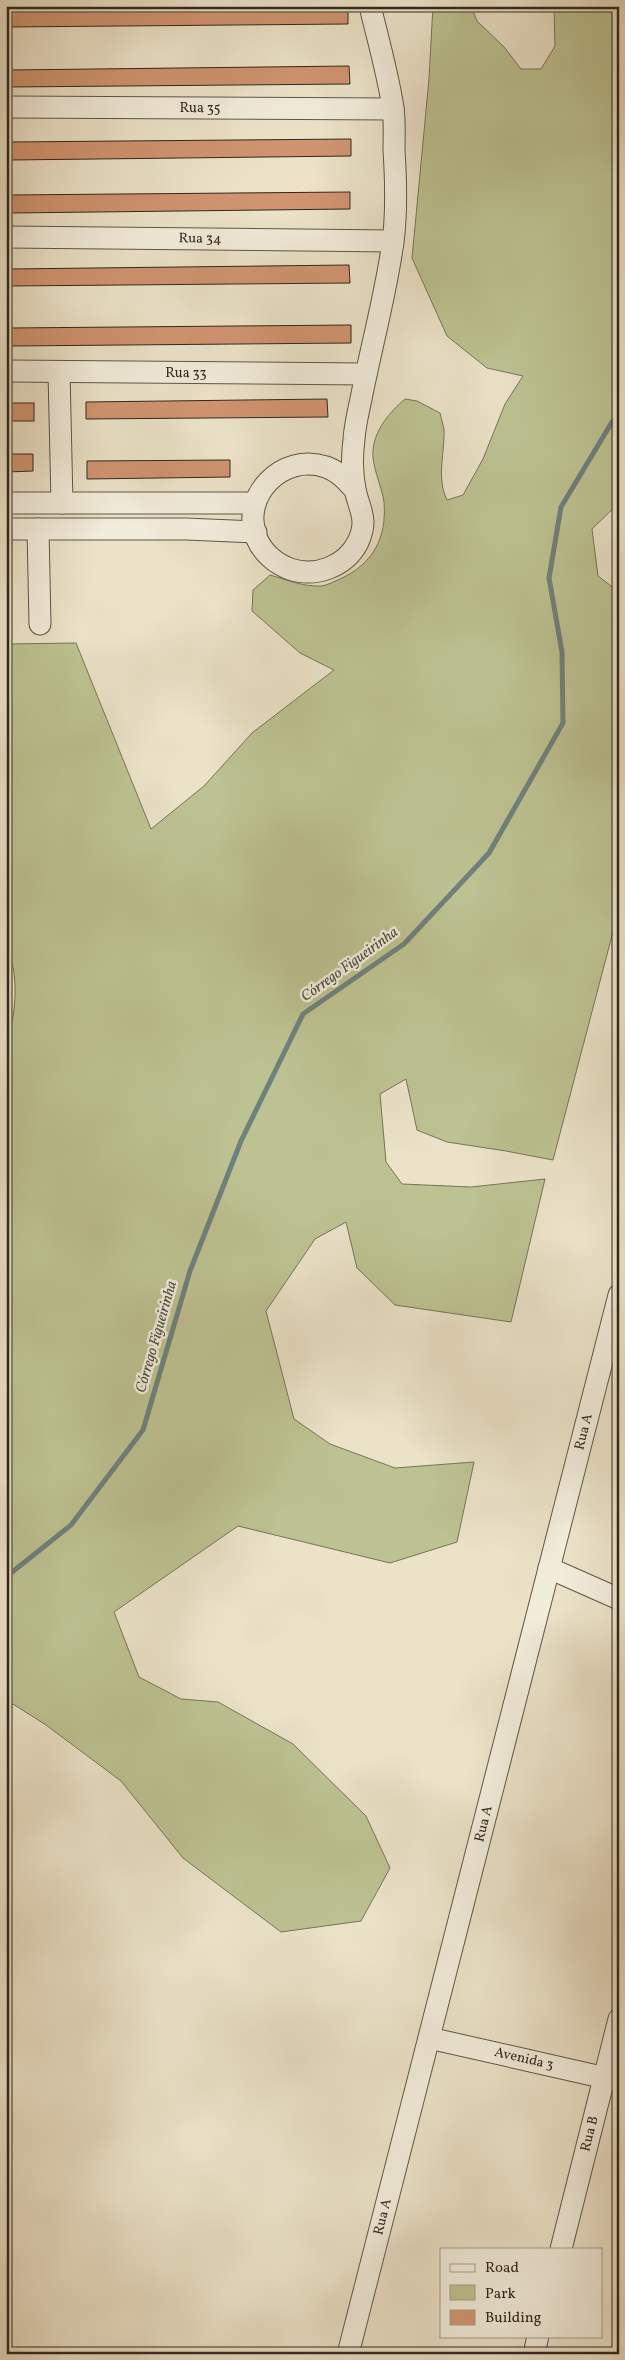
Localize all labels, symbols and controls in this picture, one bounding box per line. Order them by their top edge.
street label: Rua 35 [179,99,221,118]
street label: Rua 34 [178,229,222,249]
street label: Rua 33 [165,364,207,383]
water label: Córrego Figueirinha [297,923,403,1007]
water label: Córrego Figueirinha [131,1279,183,1395]
street label: Rua A [570,1412,598,1452]
street label: Rua A [470,1804,498,1844]
street label: Avenida 3 [492,2043,556,2075]
street label: Rua B [576,2114,604,2154]
street label: Rua A [369,2197,397,2237]
legend [440,2248,602,2338]
text: Road [485,2258,519,2279]
text: Park [485,2284,516,2305]
text: Building [485,2308,542,2329]

